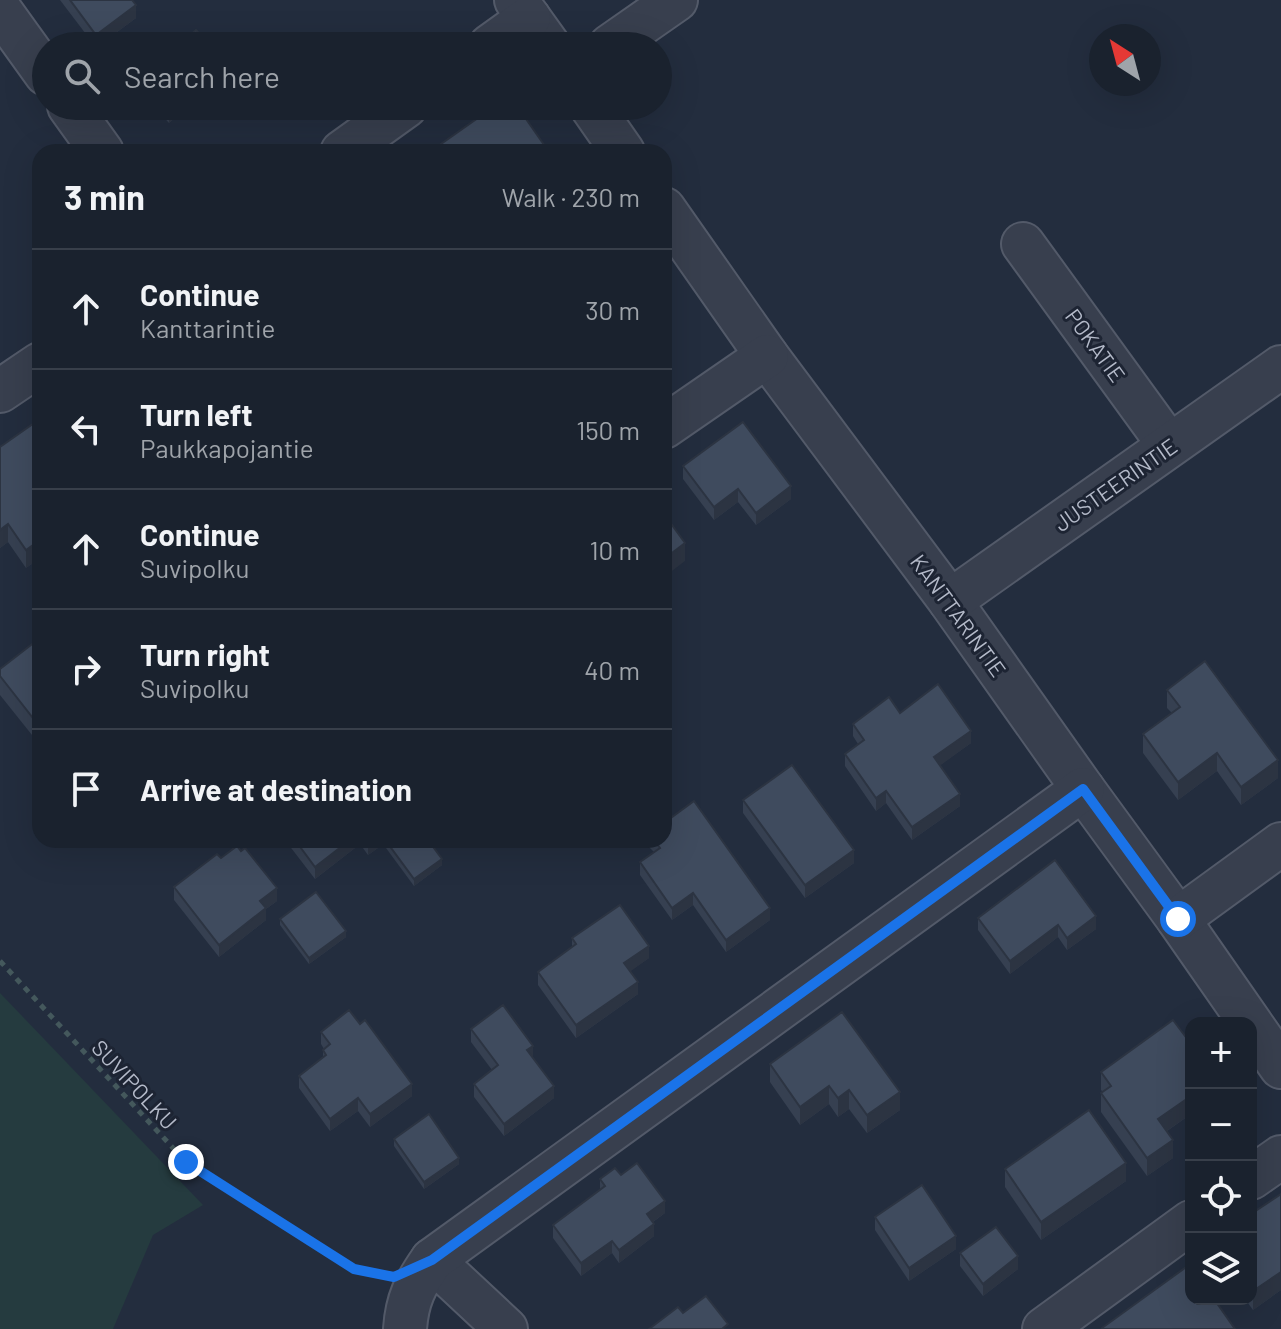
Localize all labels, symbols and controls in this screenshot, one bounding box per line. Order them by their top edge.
north arrow [1089,24,1161,96]
search box [32,32,672,120]
icon: search [60,54,104,98]
text: Search here [124,58,280,94]
text: 3 min [64,176,145,217]
text: Walk · 230 m [502,181,640,212]
text: Continue [140,276,260,312]
icon: ahead [64,287,108,331]
text: 30 m [585,294,640,325]
street label: POKATIE [1061,303,1131,387]
text: Kanttarintie [140,312,275,343]
text: Turn left [140,396,253,432]
icon: left [64,407,108,451]
text: 150 m [576,414,640,445]
text: Paukkapojantie [140,432,314,463]
street label: JUSTEERINTIE [1049,432,1181,536]
text: Continue [140,516,260,552]
icon: ahead [64,527,108,571]
text: 10 m [590,534,640,565]
street label: KANTTARINTIE [906,549,1012,681]
text: Suvipolku [140,552,249,583]
text: Turn right [140,636,270,672]
icon: right [64,647,108,691]
text: 40 m [584,654,640,685]
text: Suvipolku [140,672,249,703]
icon: arrive [64,767,108,811]
text: Arrive at destination [140,771,412,807]
route start [1160,901,1196,937]
map controls [1185,1017,1257,1305]
button: + [1185,1017,1257,1089]
street label: SUVIPOLKU [87,1034,183,1134]
button: − [1185,1089,1257,1161]
route end [168,1144,204,1180]
button: locate [1185,1161,1257,1233]
button: layers [1185,1233,1257,1305]

